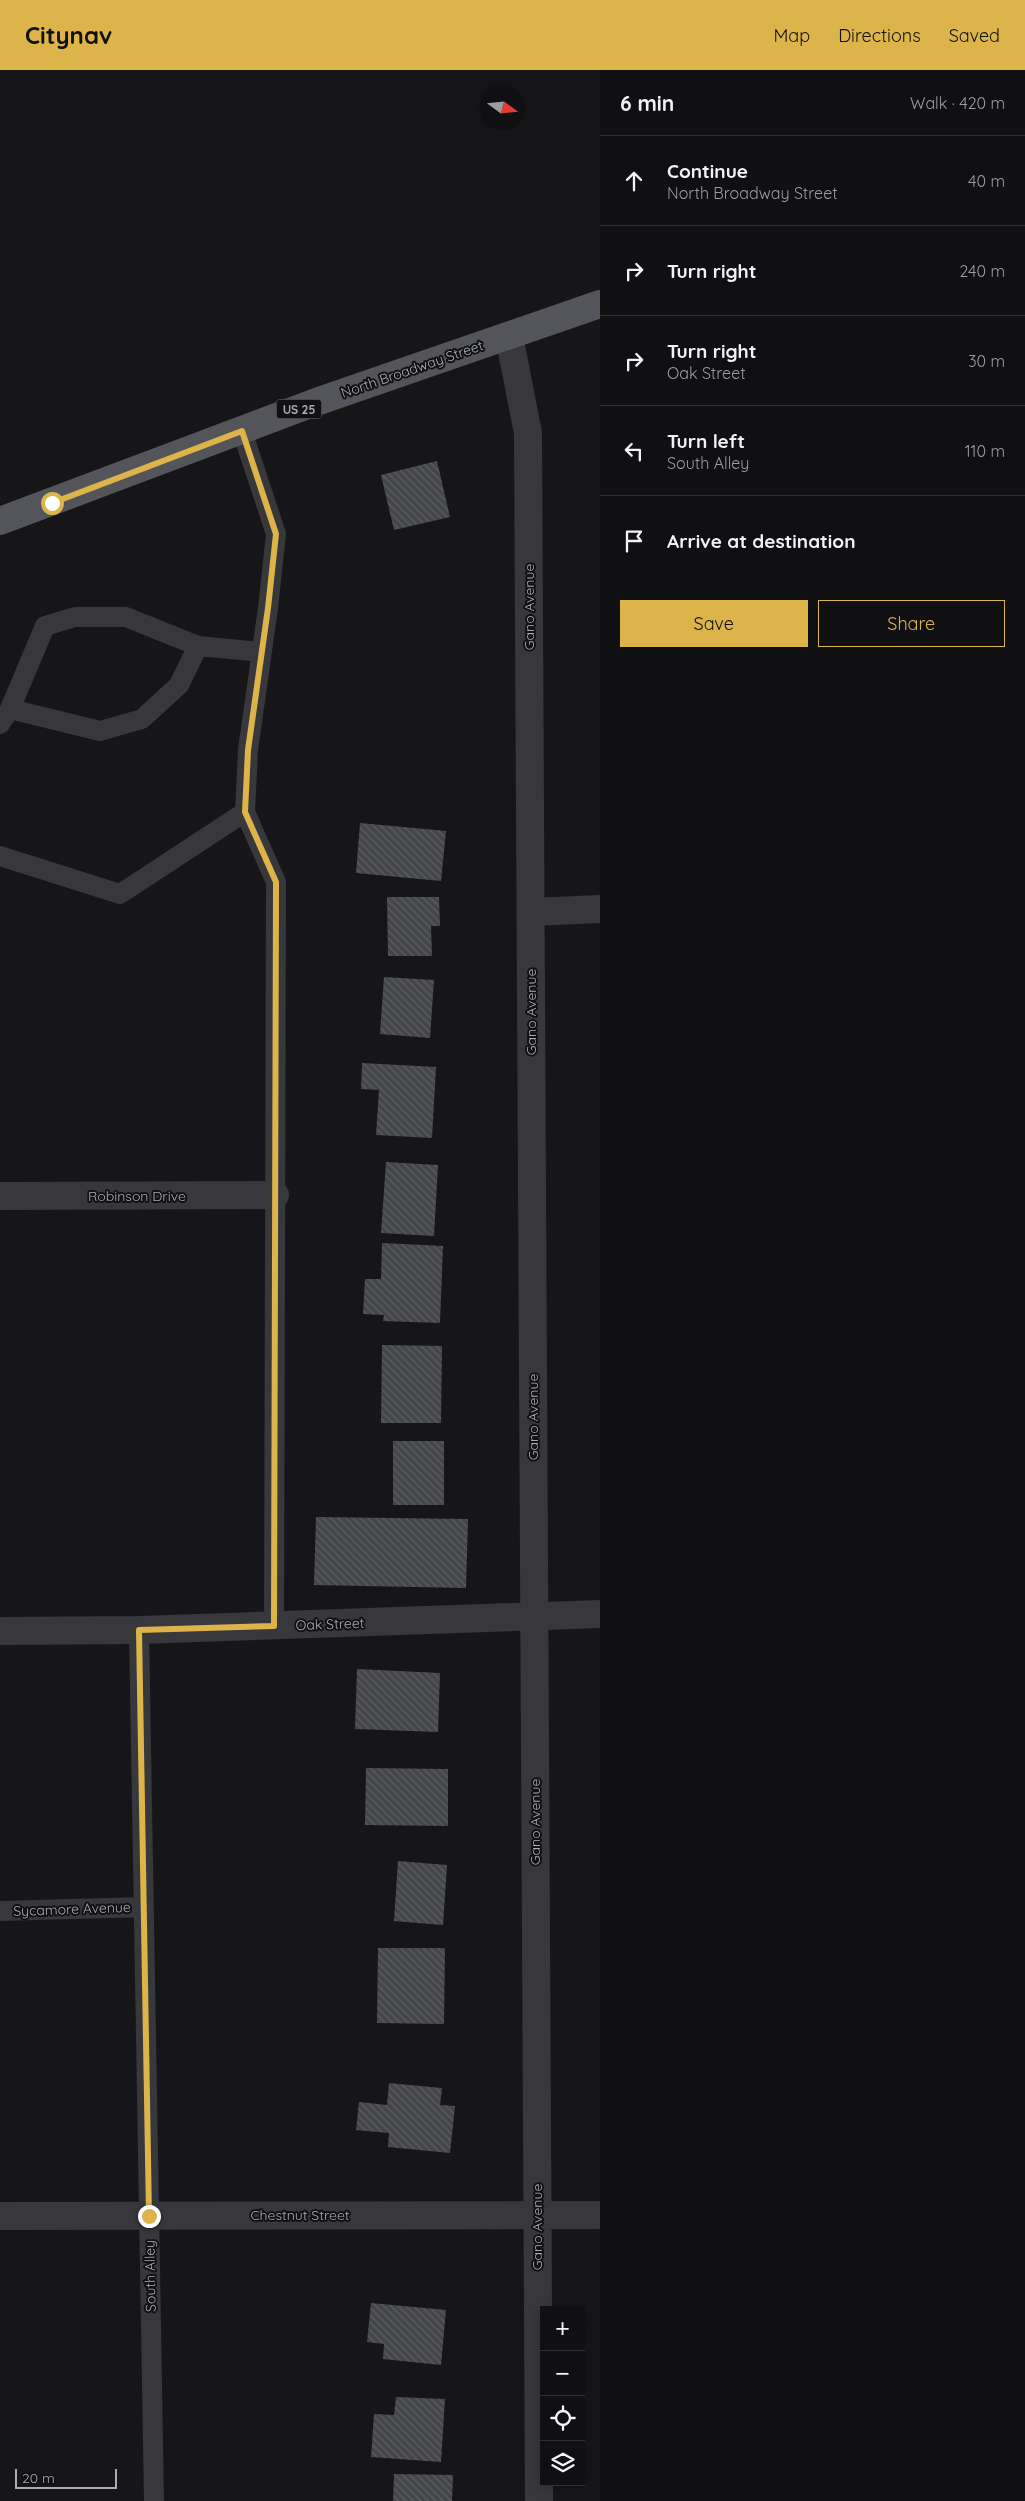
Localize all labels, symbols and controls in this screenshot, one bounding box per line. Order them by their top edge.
text: Citynav [25,20,112,50]
text: Map [773,24,810,47]
text: Directions [838,24,921,47]
text: Saved [949,24,1000,47]
north arrow [480,85,525,130]
text: 6 min [620,90,674,116]
text: Walk · 420 m [910,93,1005,113]
text: Continue [667,159,748,183]
icon: ahead [620,167,648,195]
text: 40 m [968,171,1005,191]
text: North Broadway Street [667,183,838,203]
icon: right [620,257,648,285]
text: Turn right [667,259,756,283]
text: 240 m [959,261,1005,281]
street label: North Broadway Street [338,336,486,402]
text: Turn right [667,339,756,363]
icon: right [620,347,648,375]
text: 30 m [968,351,1005,371]
text: Oak Street [667,363,746,383]
road number: US 25 [276,399,322,418]
text: Turn left [667,429,745,453]
icon: left [620,437,648,465]
text: 110 m [965,441,1005,461]
text: South Alley [667,453,749,473]
route start [41,492,64,515]
icon: arrive [620,527,648,555]
text: Arrive at destination [667,529,856,553]
street label: Gano Avenue [520,564,538,650]
button: Save [620,600,808,647]
button: Share [818,600,1005,647]
street label: Gano Avenue [522,969,540,1055]
street label: Robinson Drive [88,1187,186,1205]
street label: Gano Avenue [524,1374,542,1460]
street label: Oak Street [295,1614,365,1634]
street label: Gano Avenue [526,1779,544,1865]
street label: Sycamore Avenue [13,1898,131,1920]
street label: Gano Avenue [528,2184,546,2270]
route end [138,2205,161,2228]
street label: Chestnut Street [250,2206,350,2224]
street label: South Alley [140,2240,160,2312]
map controls [540,2306,585,2486]
button: + [540,2306,585,2351]
button: − [540,2351,585,2396]
button: locate [540,2396,585,2441]
button: layers [540,2441,585,2486]
scale bar [15,2466,118,2489]
text: 20 m [22,2469,55,2487]

